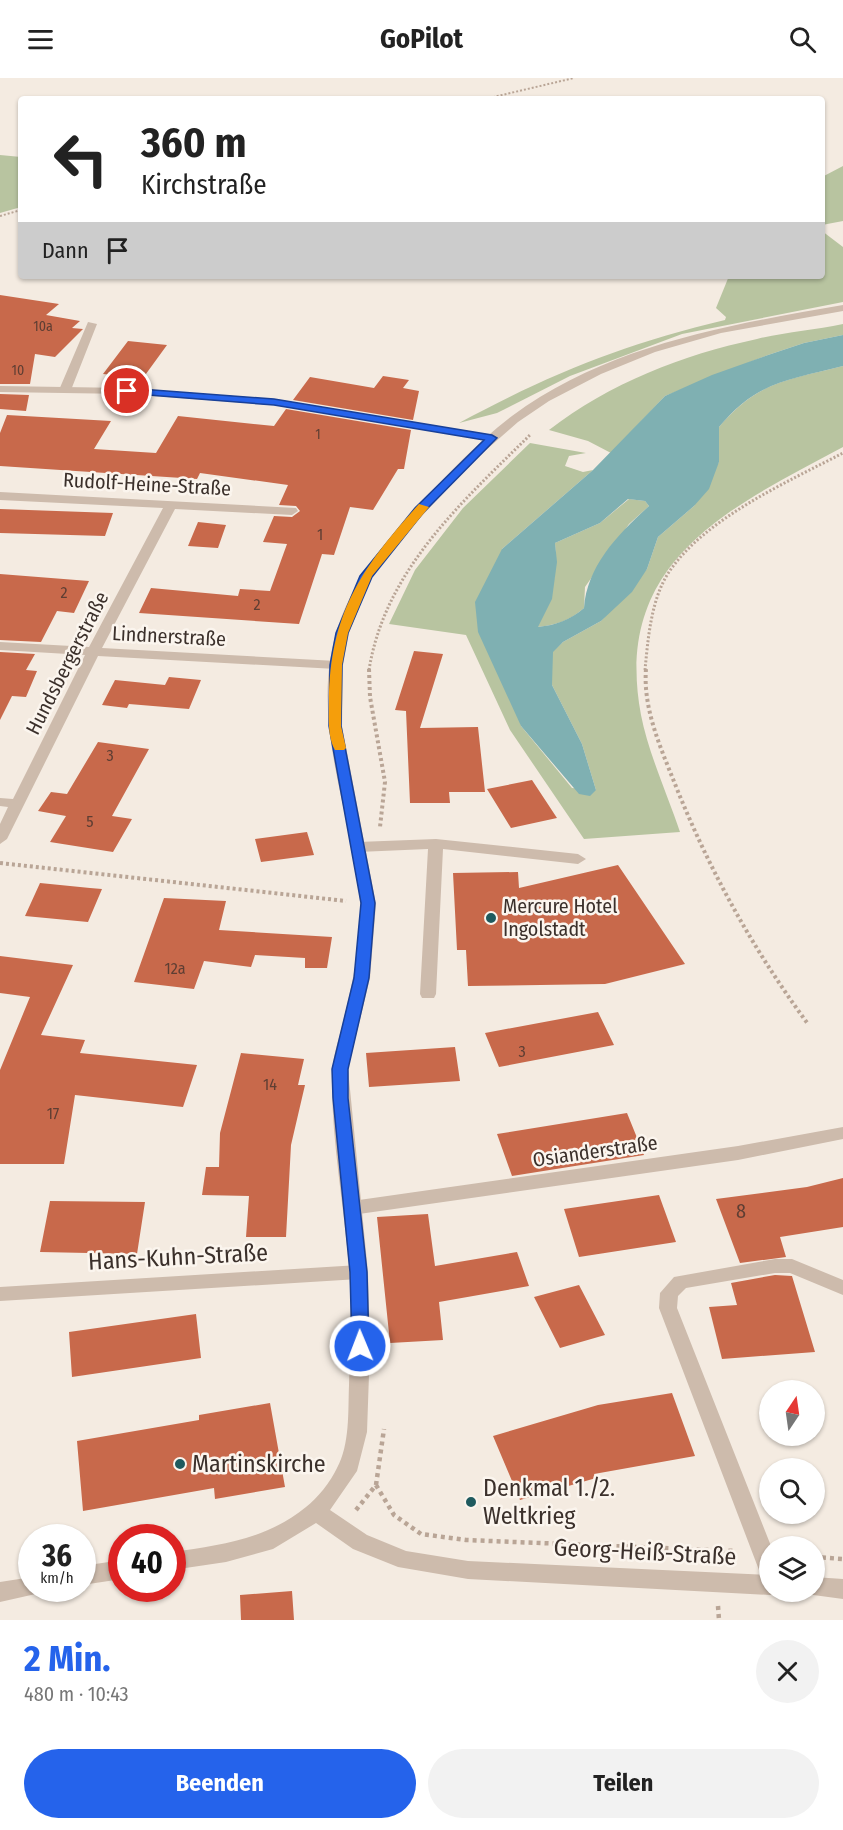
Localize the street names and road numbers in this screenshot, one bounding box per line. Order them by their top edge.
street label: Rudolf-Heine-Straße [62,468,232,500]
street label: Hundsbergerstraße [21,588,113,738]
street label: Lindnerstraße [111,621,227,651]
street label: Osianderstraße [531,1130,659,1172]
street label: Hans-Kuhn-Straße [87,1238,269,1276]
street label: Georg-Heiß-Straße [553,1533,737,1571]

